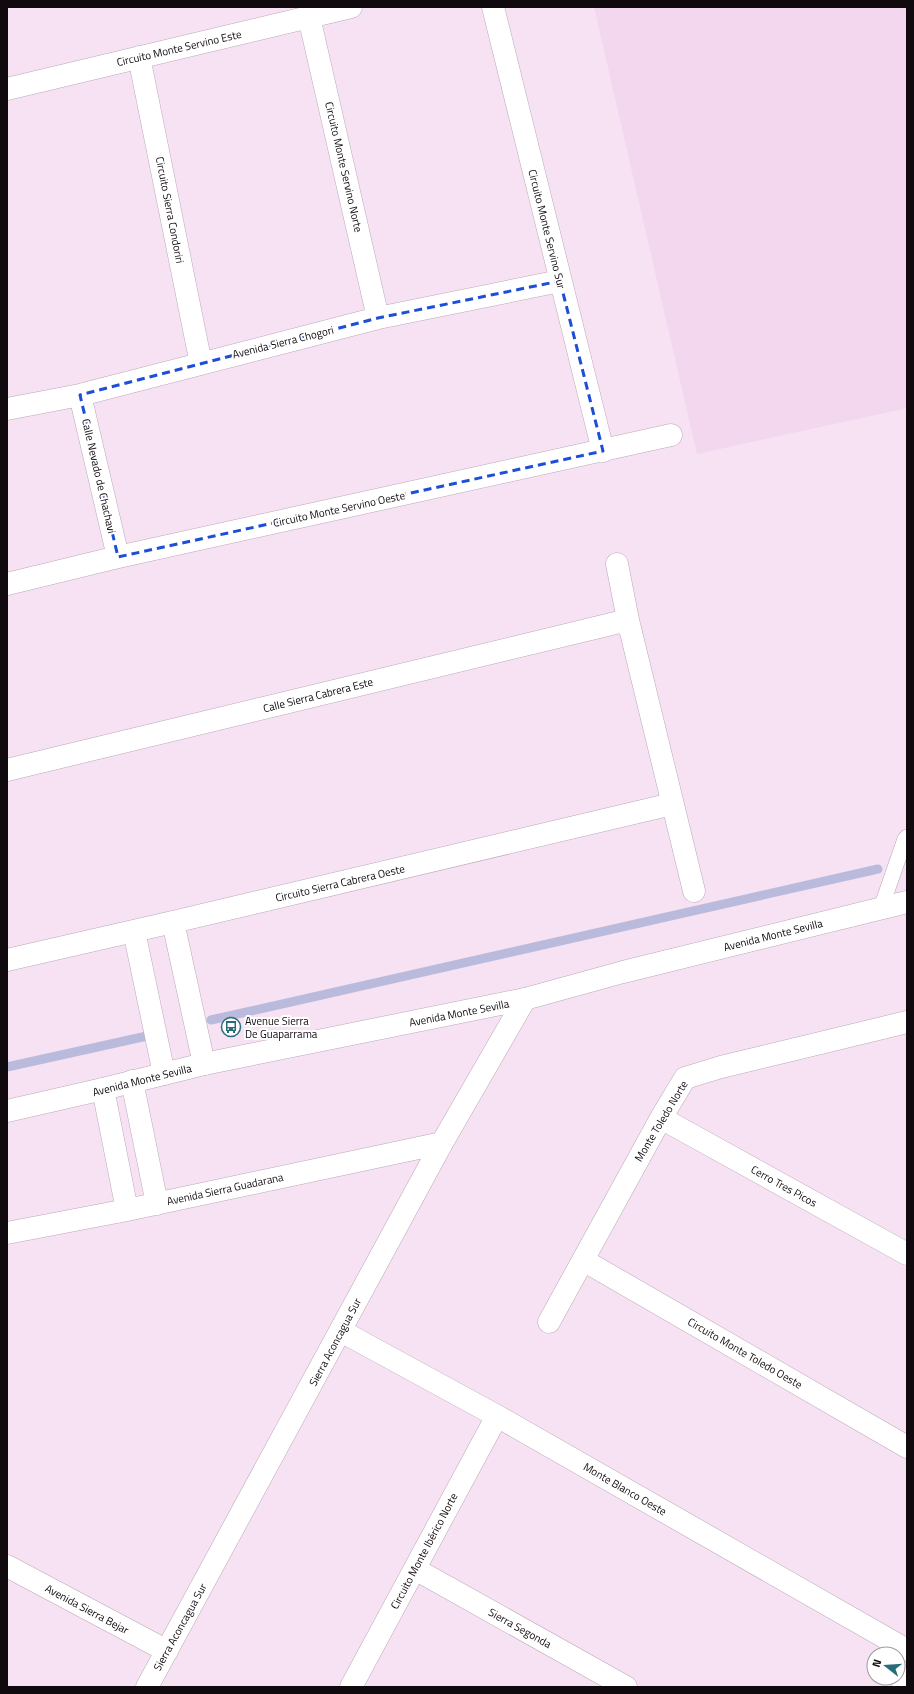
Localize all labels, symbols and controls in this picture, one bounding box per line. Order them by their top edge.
street label: Circuito Monte Servino Este [115,26,243,70]
street label: Circuito Monte Servino Norte [321,100,367,234]
street label: Circuito Sierra Condoriri [152,155,188,265]
street label: Circuito Monte Servino Sur [524,168,570,291]
street label: Avenida Sierra Chogori [231,322,335,362]
street label: Calle Nevado de Chachavi [78,417,120,535]
street label: Circuito Monte Servino Oeste [272,487,407,531]
street label: Calle Sierra Cabrera Este [261,673,375,716]
street label: Circuito Sierra Cabrera Oeste [274,860,407,906]
street label: Avenida Monte Sevilla [722,915,825,955]
street label: Avenida Monte Sevilla [408,995,511,1031]
place label: Avenue Sierra De Guaparrama [245,1013,318,1042]
bus stop icon: Avenue Sierra De Guaparrama [220,1016,242,1038]
street label: Avenida Monte Sevilla [91,1060,194,1100]
street label: Monte Toledo Norte [630,1077,692,1164]
street label: Cerro Tres Picos [748,1161,820,1211]
street label: Avenida Sierra Guadarana [165,1169,285,1209]
street label: Sierra Aconcagua Sur [305,1295,365,1389]
street label: Circuito Monte Toledo Oeste [685,1314,806,1393]
street label: Monte Blanco Oeste [580,1459,670,1520]
street label: Circuito Monte Ibérico Norte [387,1490,462,1612]
street label: Avenida Sierra Bejar [42,1580,132,1638]
street label: Sierra Aconcagua Sur [149,1580,211,1674]
street label: Sierra Segonda [486,1604,555,1652]
north arrow [866,1646,906,1686]
text: N [868,1657,885,1669]

